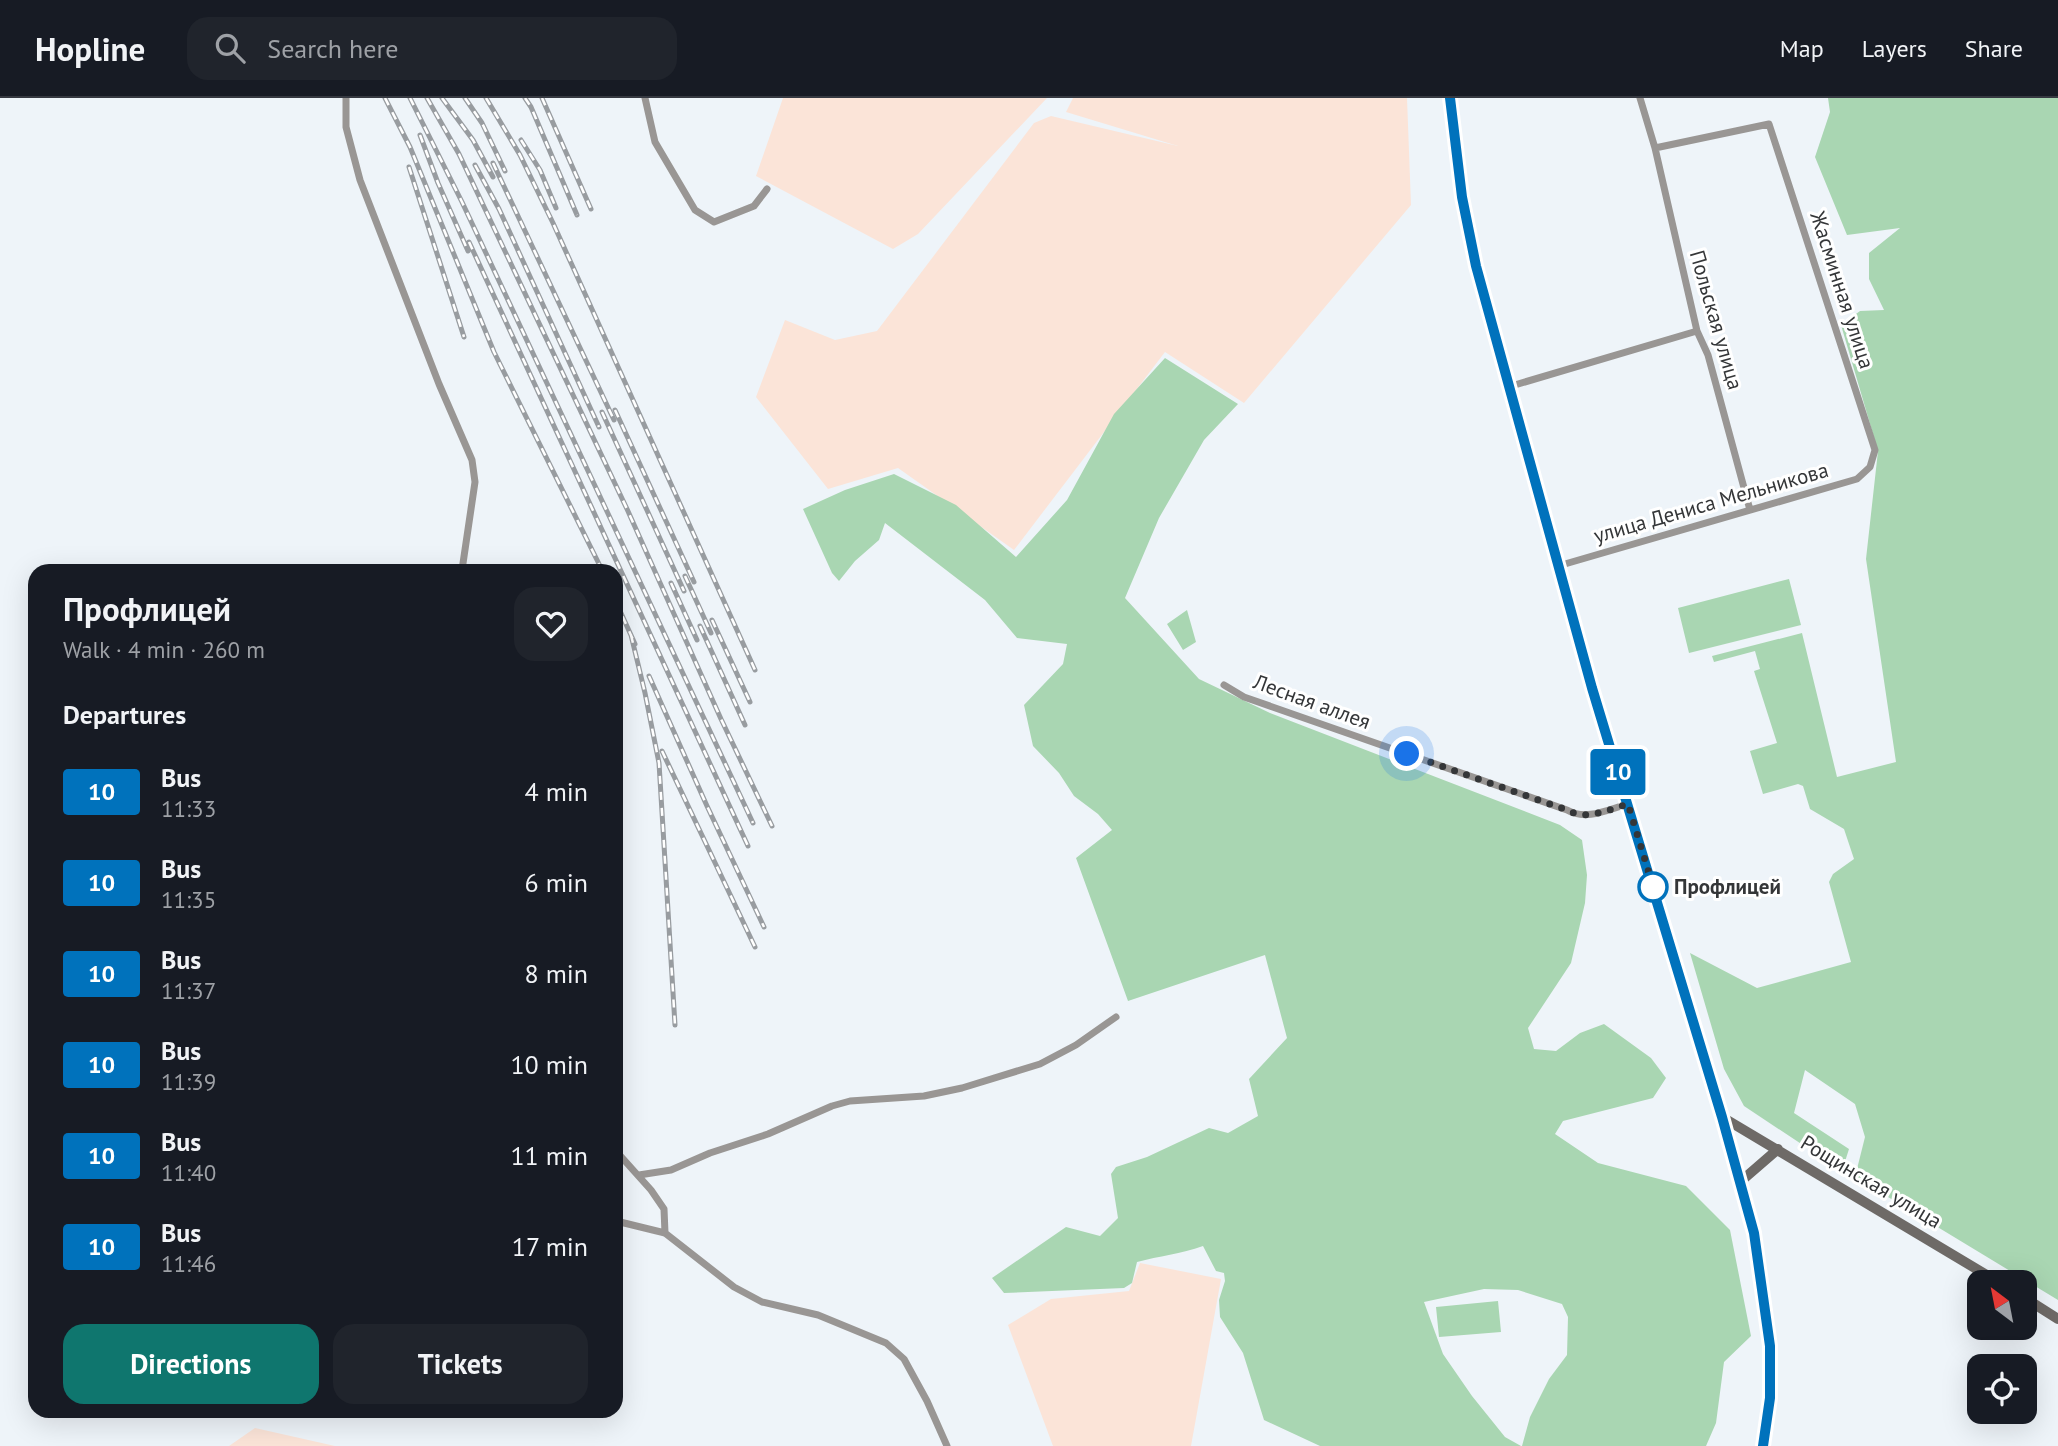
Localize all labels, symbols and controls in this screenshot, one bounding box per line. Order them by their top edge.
search box [187,17,677,80]
text: Hopline [35,27,145,70]
icon: search [211,29,249,67]
text: Search here [267,32,398,65]
text: Map [1780,33,1824,64]
text: Layers [1862,33,1927,64]
text: Share [1965,33,2023,64]
street label: Жасминная улица [1804,207,1881,372]
street label: Польская улица [1684,247,1749,393]
street label: улица Дениса Мельникова [1590,456,1831,549]
text: Профлицей [63,587,231,630]
button: heart [514,587,588,661]
text: Walk · 4 min · 260 m [63,635,265,664]
street label: Лесная аллея [1249,668,1374,735]
text: Departures [63,698,186,731]
your location [1389,736,1424,771]
line badge: 10 [1586,749,1650,795]
text: 10 [1604,756,1632,787]
text: Bus [161,761,201,794]
text: 4 min [525,775,588,808]
text: 10 [88,776,115,807]
text: 11:33 [161,794,216,823]
text: Bus [161,852,201,885]
text: 6 min [525,866,588,899]
text: 10 [88,867,115,898]
marker: Профлицей [1638,872,1668,902]
place label: Профлицей [1674,873,1781,900]
text: 11:35 [161,885,216,914]
text: Bus [161,943,201,976]
text: 8 min [525,957,588,990]
text: 10 [88,958,115,989]
text: 11:37 [161,976,216,1005]
text: Bus [161,1034,201,1067]
text: 10 min [510,1048,588,1081]
text: 10 [88,1049,115,1080]
text: 11:39 [161,1067,216,1096]
text: Bus [161,1125,201,1158]
street label: Рощинская улица [1796,1129,1947,1234]
text: 11 min [510,1139,588,1172]
text: 10 [88,1140,115,1171]
text: 11:40 [161,1158,216,1187]
text: Bus [161,1216,201,1249]
text: 17 min [512,1230,588,1263]
text: 10 [88,1231,115,1262]
text: 11:46 [161,1249,216,1278]
north arrow [1967,1270,2037,1340]
map controls [1967,1270,2037,1424]
button: Directions [63,1324,319,1404]
button: Tickets [333,1324,588,1404]
button: locate [1967,1354,2037,1424]

